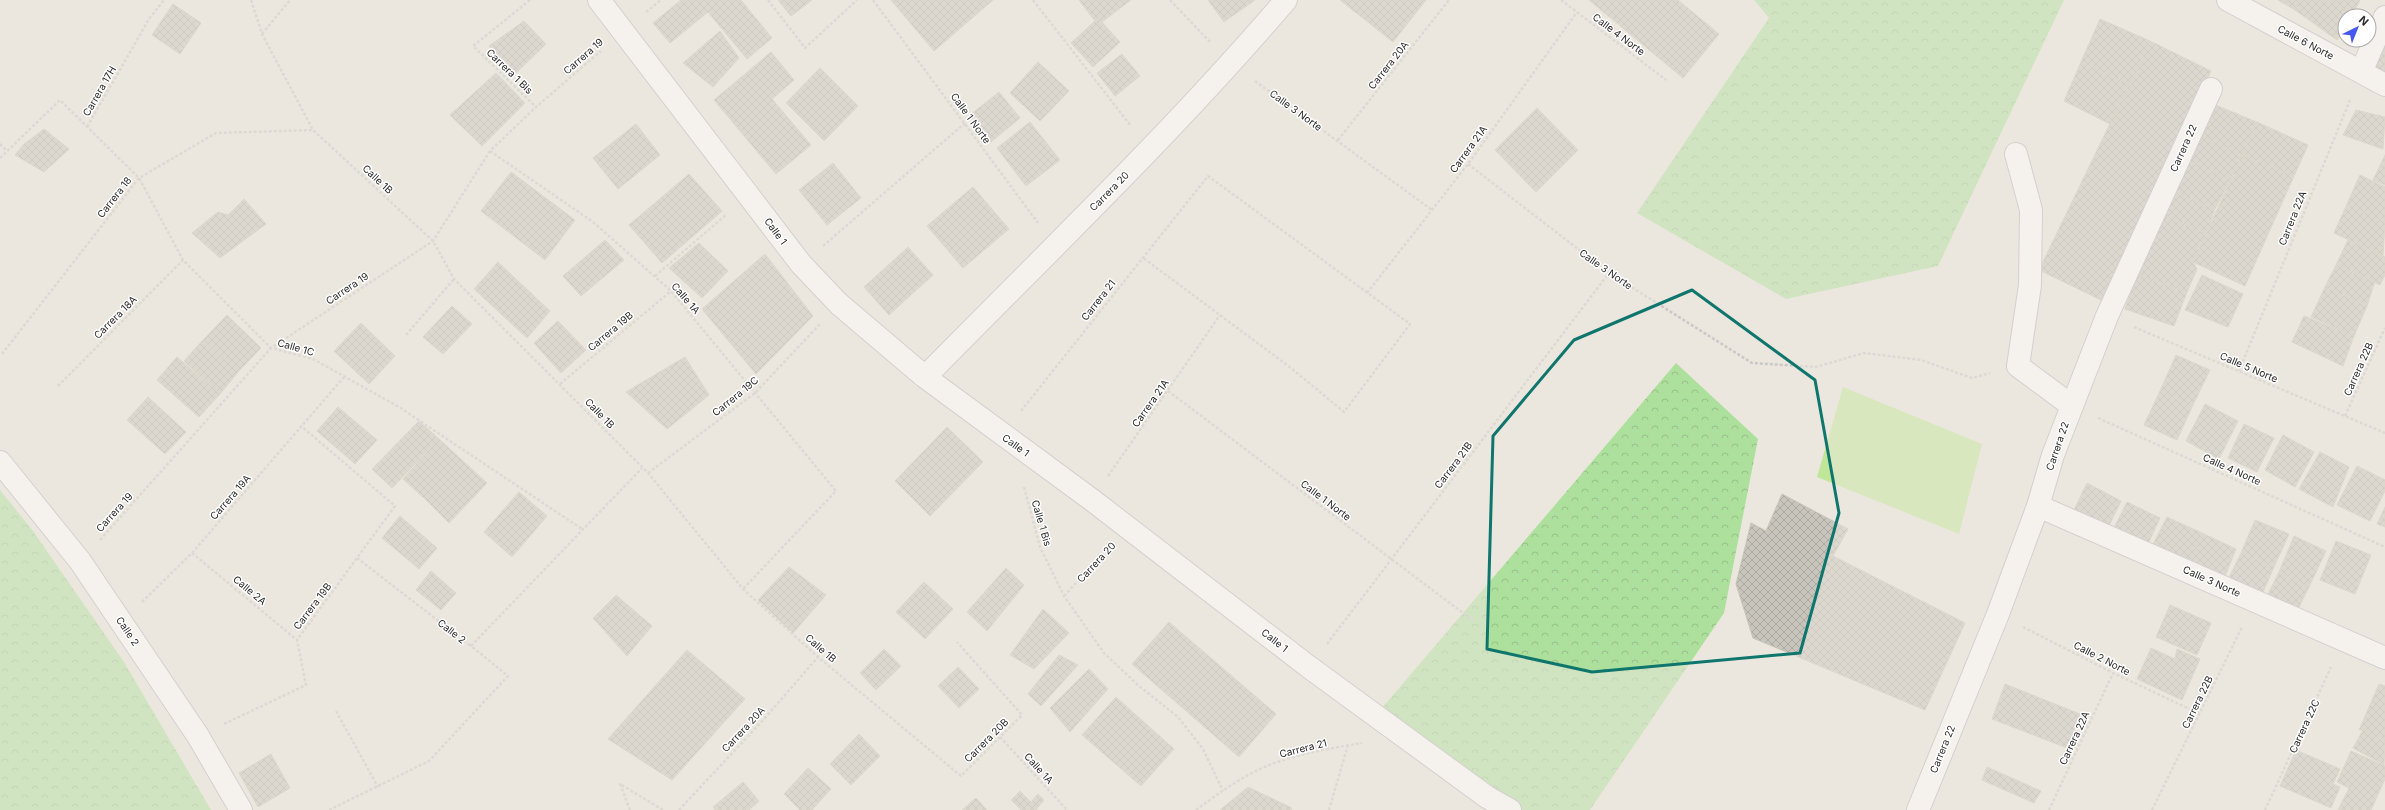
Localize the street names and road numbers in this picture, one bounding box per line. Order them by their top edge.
street label: Calle 4 Norte [1591,11,1648,58]
street label: Calle 6 Norte [2276,22,2336,62]
street label: Carrera 19 [561,35,605,77]
street label: Carrera 20A [1365,38,1411,91]
street label: Carrera 1 Bis [484,46,536,96]
street label: Carrera 17H [80,64,118,118]
street label: Calle 3 Norte [1267,87,1325,133]
street label: Calle 1 Norte [949,90,994,146]
street label: Carrera 22 [2167,122,2199,174]
street label: Carrera 21A [1447,123,1489,175]
street label: Calle 1B [360,162,396,196]
street label: Carrera 20 [1087,169,1131,213]
street label: Carrera 18 [94,174,134,220]
street label: Carrera 22A [2276,189,2308,247]
street label: Calle 1 [762,215,790,247]
street label: Calle 3 Norte [1577,246,1635,292]
street label: Carrera 19 [323,269,371,307]
street label: Carrera 21 [1078,277,1118,323]
street label: Calle 1A [669,280,703,316]
street label: Carrera 18A [91,293,139,341]
street label: Carrera 19B [585,309,635,353]
street label: Calle 1C [276,336,316,358]
street label: Carrera 22B [2341,340,2375,398]
street label: Calle 5 Norte [2218,349,2280,385]
street label: Carrera 19C [709,374,761,418]
street label: Carrera 21A [1129,377,1171,429]
street label: Calle 1B [583,396,617,430]
street label: Carrera 22 [2043,420,2071,472]
street label: Calle 1 [1000,431,1032,459]
street label: Carrera 21B [1432,439,1474,491]
street label: Calle 4 Norte [2201,451,2263,487]
street label: Carrera 19A [207,472,253,522]
street label: Calle 1 Norte [1299,477,1354,523]
street label: Carrera 19 [93,490,135,534]
street label: Calle 1 Bis [1030,499,1054,547]
street label: Carrera 20 [1074,539,1118,585]
street label: Calle 3 Norte [2181,563,2243,599]
street label: Calle 2A [231,573,269,607]
street label: Carrera 19B [291,580,333,632]
street label: Calle 2 [114,614,142,648]
street label: Calle 2 [435,616,469,646]
street label: Calle 1 [1259,626,1291,654]
street label: Calle 1B [803,631,839,665]
street label: Calle 2 Norte [2072,639,2132,677]
street label: Carrera 22B [2179,674,2215,730]
street label: Carrera 22C [2286,697,2322,755]
street label: Carrera 20A [719,704,767,754]
street label: Carrera 22A [2056,709,2092,767]
street label: Carrera 20B [961,715,1011,765]
street label: Carrera 22 [1927,723,1957,775]
street label: Carrera 21 [1278,736,1328,760]
street label: Calle 1A [1022,750,1056,786]

